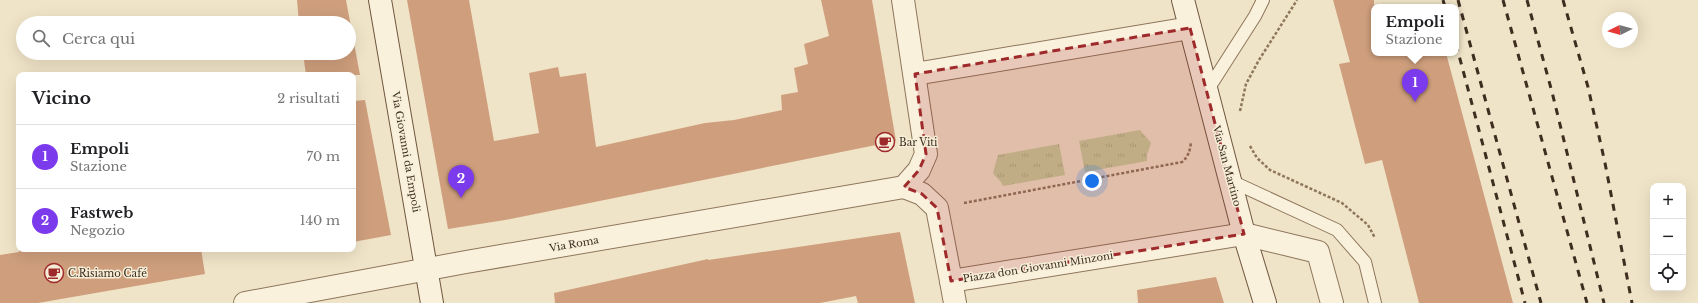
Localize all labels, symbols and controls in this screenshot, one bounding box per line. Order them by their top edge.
popup [1371,4,1459,56]
text: Empoli [1385,12,1445,31]
north arrow [1602,12,1638,48]
search box [16,16,356,60]
icon: search [30,27,52,49]
text: Cerca qui [62,29,135,48]
text: Stazione [1385,31,1442,48]
pin: 1 [1402,69,1428,102]
text: Vicino [32,88,91,109]
text: 2 risultati [277,90,340,107]
street label: Via Giovanni da Empoli [389,90,423,214]
street label: Via San Martino [1210,123,1244,208]
cafe icon: Bar Viti [874,131,896,153]
place label: Bar Viti [899,136,938,149]
text: Empoli [70,139,129,158]
text: 1 [42,148,48,165]
text: 70 m [307,148,340,165]
text: Stazione [70,158,127,175]
pin: 2 [448,165,474,198]
your location [1082,171,1102,191]
map controls [1650,183,1686,291]
button: + [1650,183,1686,219]
text: Fastweb [70,203,133,222]
text: 2 [41,212,49,229]
text: 140 m [300,212,340,229]
button: − [1650,219,1686,255]
text: Negozio [70,222,125,239]
street label: Via Roma [547,233,600,255]
street label: Piazza don Giovanni Minzoni [962,249,1115,285]
button: locate [1650,255,1686,291]
cafe icon: C.Risiamo Café [43,262,65,284]
place label: C.Risiamo Café [68,267,147,280]

